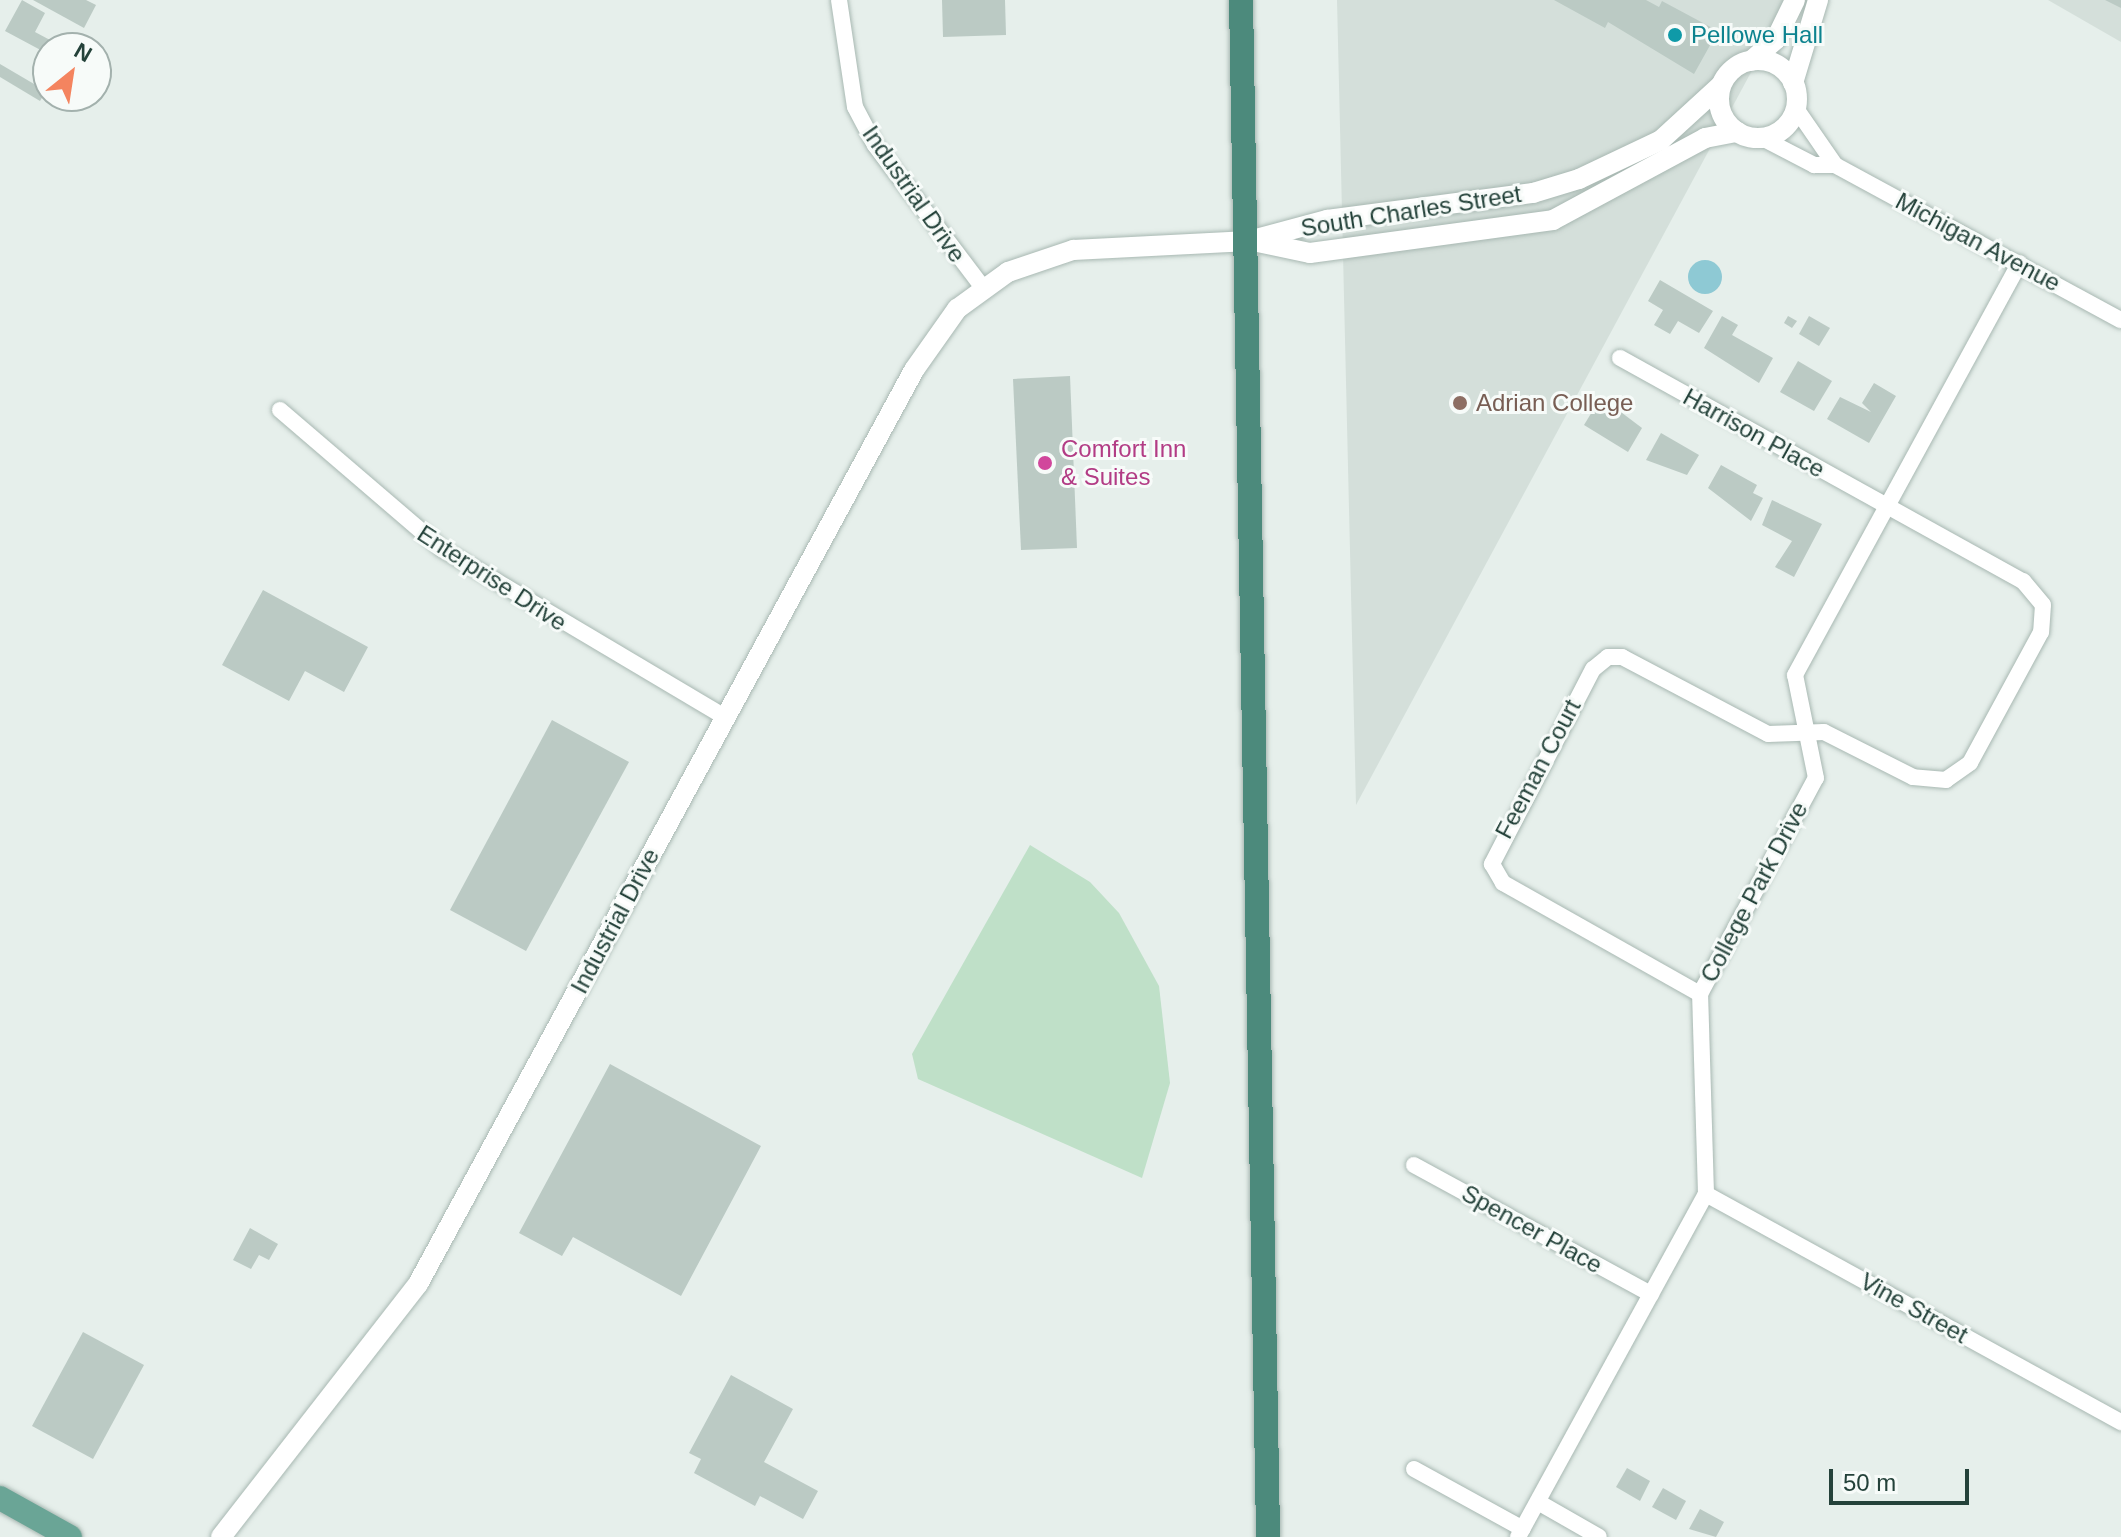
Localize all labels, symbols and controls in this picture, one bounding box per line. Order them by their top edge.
place label: Pellowe Hall [1691,21,1823,49]
marker: Pellowe Hall [1666,26,1684,44]
north arrow [32,32,112,112]
text: N [70,38,96,67]
street label: Industrial Drive [856,120,972,268]
street label: South Charles Street [1299,179,1523,243]
street label: Michigan Avenue [1890,186,2066,298]
street label: Harrison Place [1678,382,1830,484]
place label: Adrian College [1476,389,1633,417]
marker: Adrian College [1451,394,1469,412]
place label: Comfort Inn & Suites [1061,435,1186,491]
marker: Comfort Inn & Suites [1036,454,1054,472]
street label: Enterprise Drive [412,519,572,637]
street label: Feeman Court [1489,695,1587,843]
street label: College Park Drive [1694,797,1814,987]
street label: Industrial Drive [565,844,665,998]
street label: Spencer Place [1457,1179,1607,1279]
street label: Vine Street [1855,1267,1973,1349]
scale bar [1833,1453,1973,1503]
text: 50 m [1843,1469,1896,1496]

